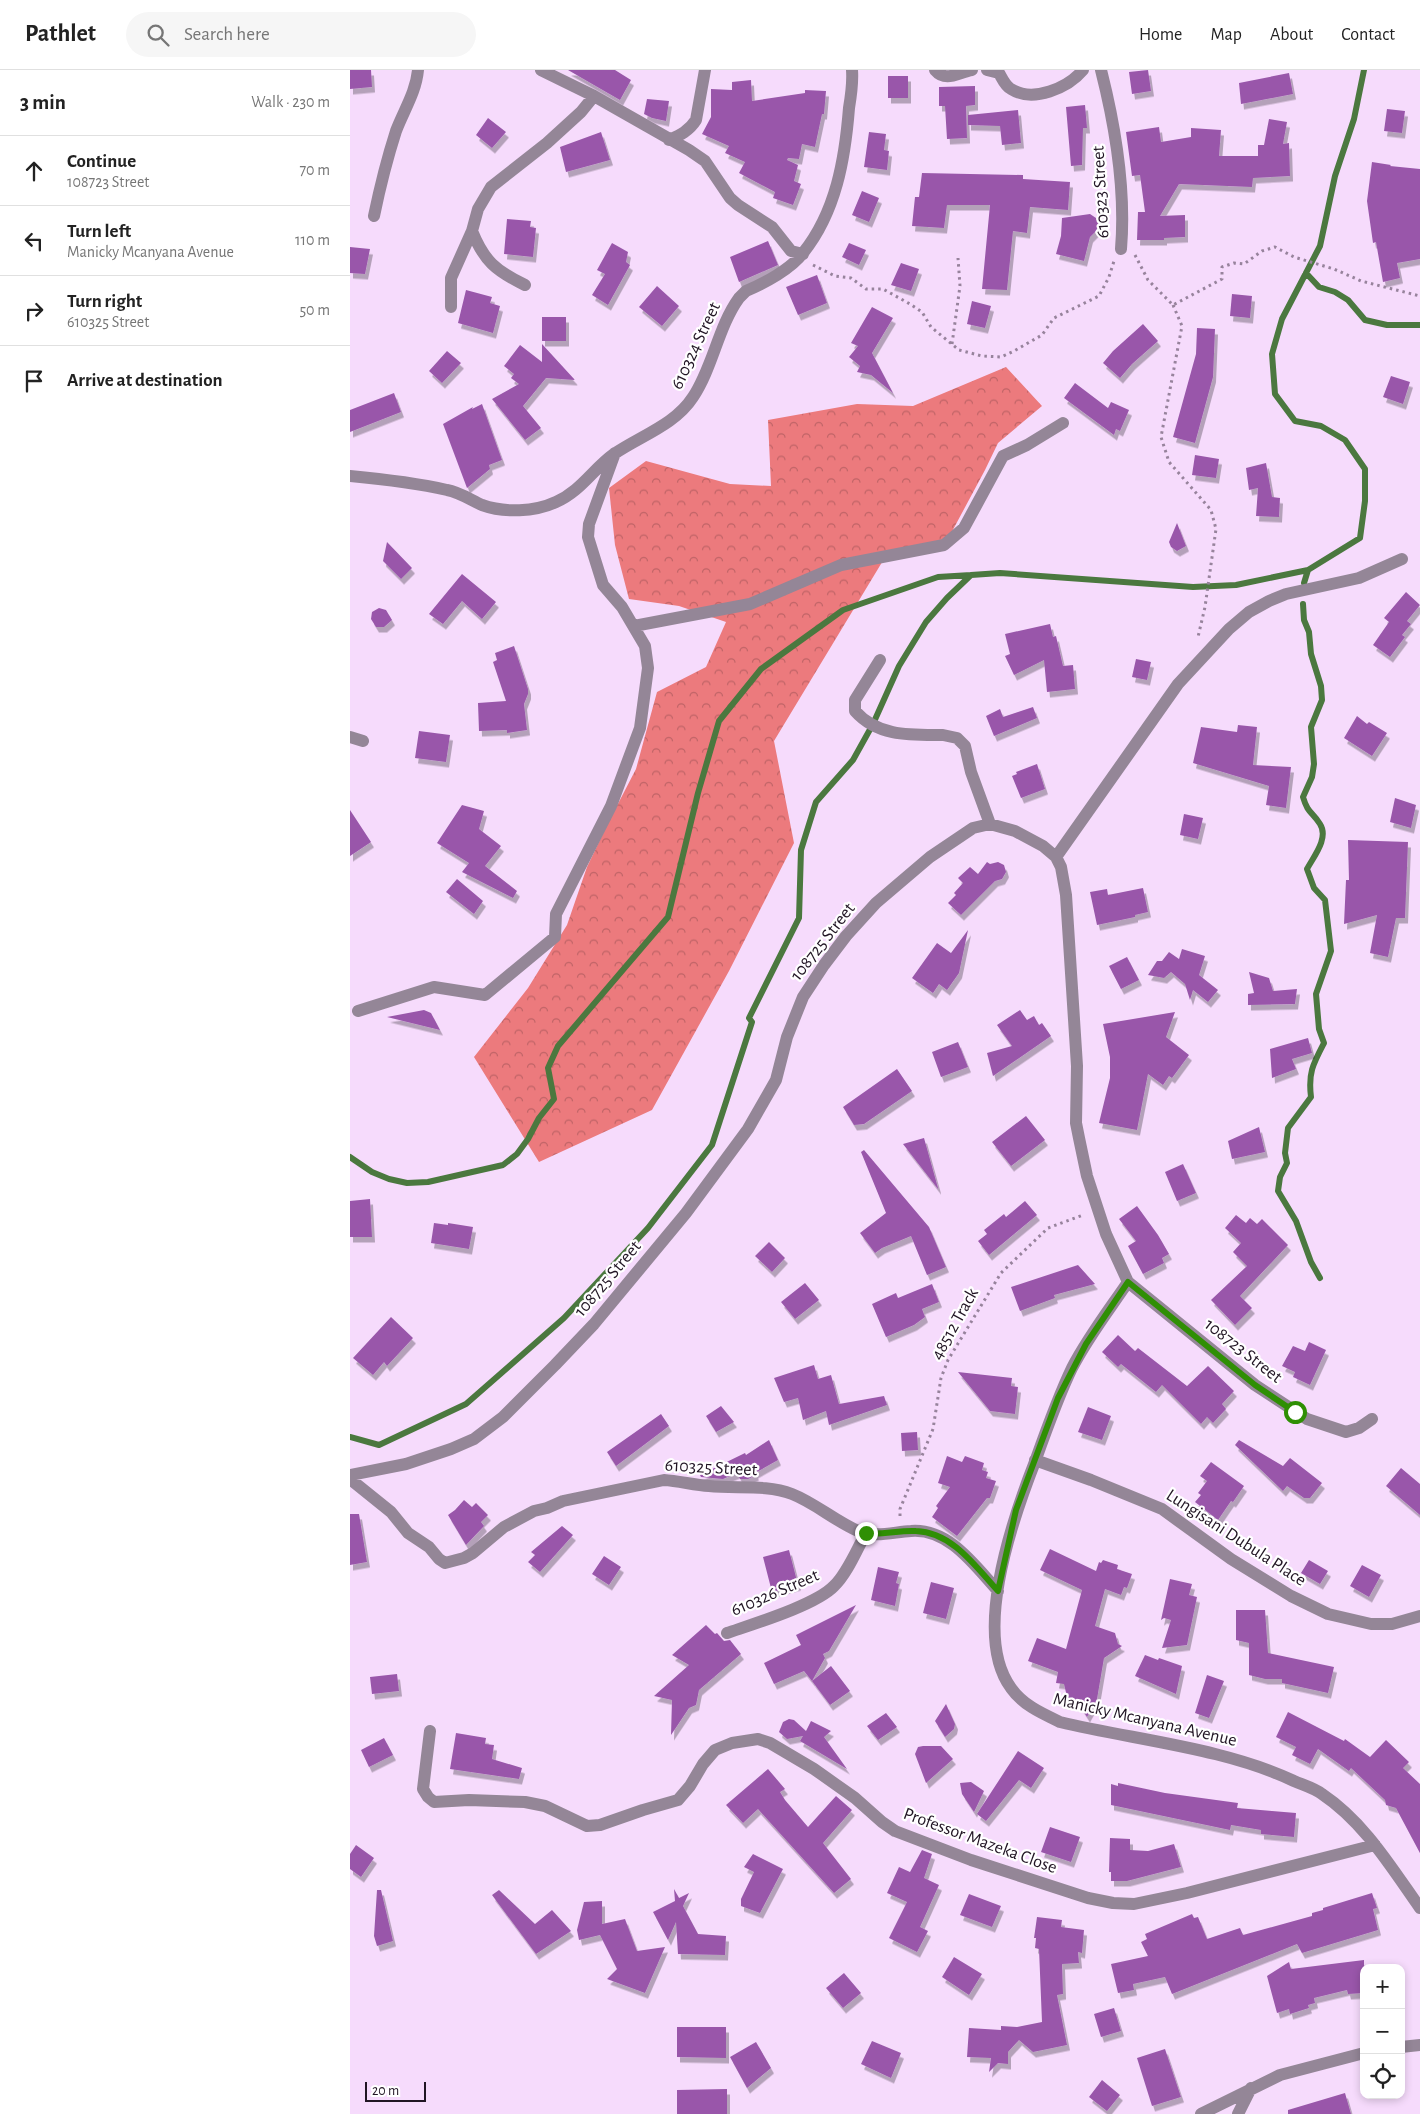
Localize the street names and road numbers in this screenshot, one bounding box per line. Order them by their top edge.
street label: 610323 Street [1090,145,1112,239]
street label: 610324 Street [668,299,724,392]
street label: 108725 Street [787,900,859,984]
street label: 108725 Street [571,1237,645,1320]
street label: 48512 Track [928,1284,982,1363]
street label: 108723 Street [1201,1315,1285,1387]
street label: 610325 Street [664,1457,758,1479]
street label: Lungisani Dubula Place [1163,1486,1309,1590]
street label: 610326 Street [728,1566,822,1620]
street label: Manicky Mcanyana Avenue [1051,1690,1239,1750]
street label: Professor Mazeka Close [901,1805,1059,1877]

